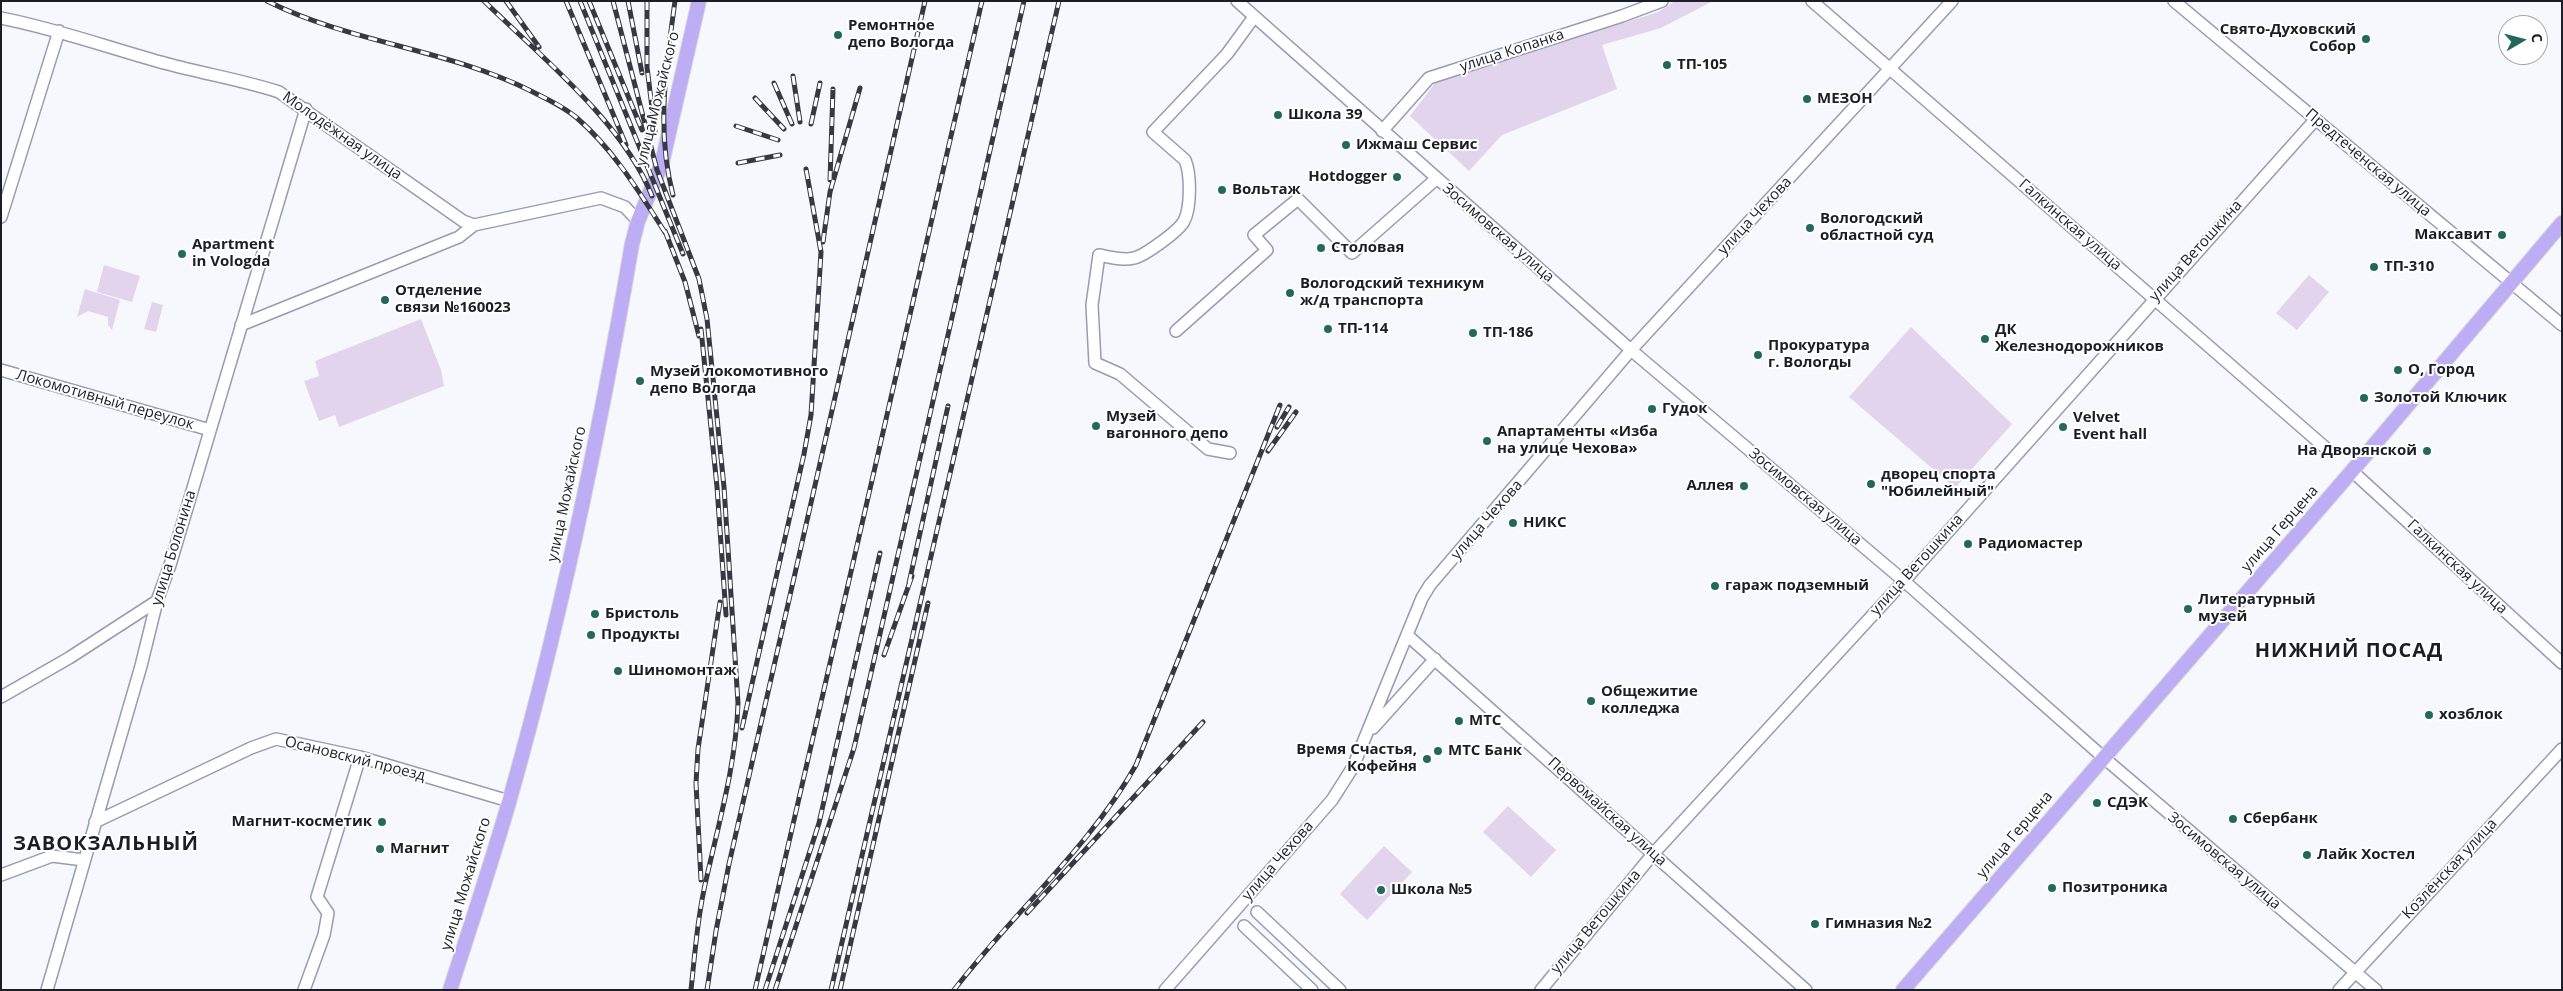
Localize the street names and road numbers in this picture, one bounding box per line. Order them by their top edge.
street label: улица Копанка [1458,26,1566,76]
street label: улица Можайского [633,30,683,168]
street label: Молодёжная улица [279,88,405,184]
street label: Предтеченская улица [2302,105,2434,221]
street label: улица Чехова [1714,173,1796,259]
street label: Галкинская улица [2015,175,2125,275]
street label: Зосимовская улица [1439,180,1557,286]
street label: улица Ветошкина [2146,197,2246,305]
street label: Локомотивный переулок [14,366,196,434]
street label: улица Можайского [544,425,590,563]
street label: Зосимовская улица [1745,444,1865,550]
street label: улица Чехова [1447,476,1527,564]
street label: улица Герцена [2238,482,2322,576]
street label: улица Болонина [148,488,200,608]
street label: улица Ветошкина [1867,511,1967,619]
street label: Галкинская улица [2403,516,2511,618]
street label: Осановский проезд [283,733,427,785]
street label: Первомайская улица [1544,754,1670,870]
street label: улица Герцена [1973,788,2057,882]
street label: Зосимовская улица [2164,808,2284,914]
street label: улица Можайского [437,815,495,953]
street label: Козлёнская улица [2399,815,2501,923]
street label: улица Чехова [1238,817,1318,905]
street label: улица Ветошкина [1547,866,1645,978]

